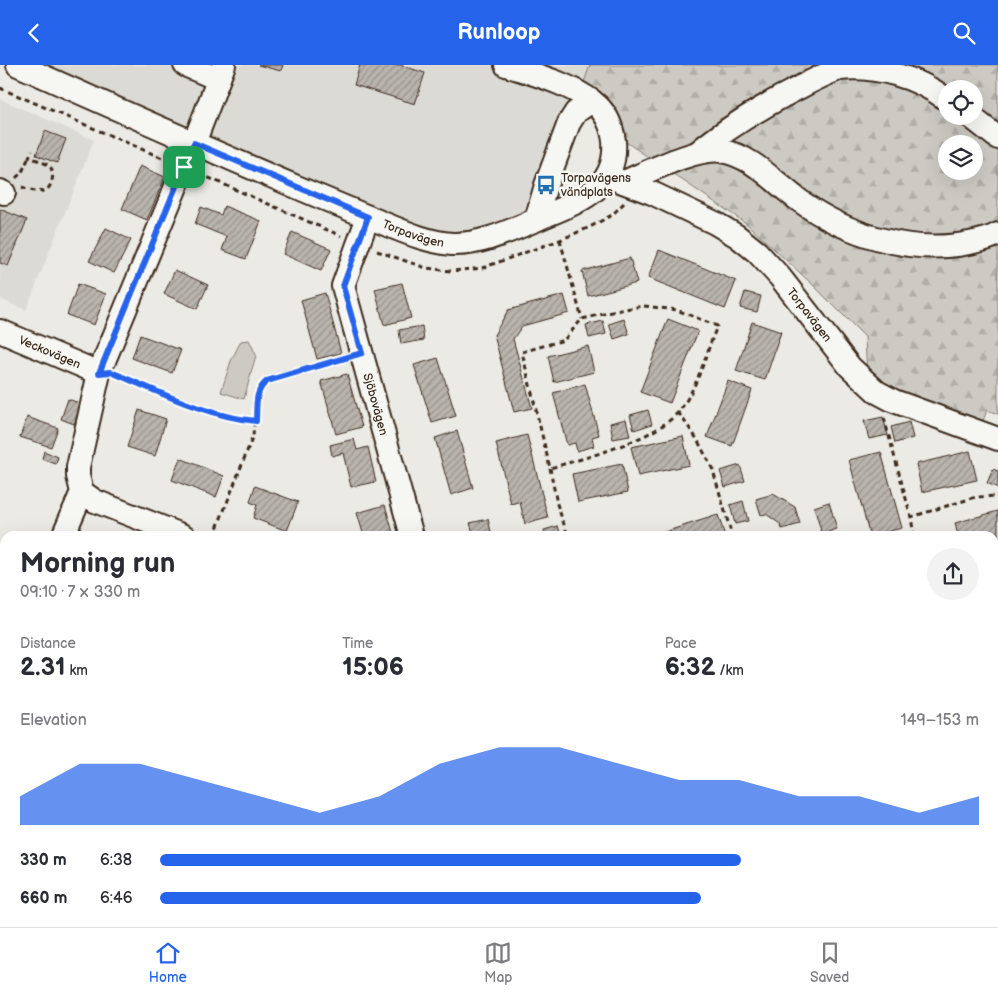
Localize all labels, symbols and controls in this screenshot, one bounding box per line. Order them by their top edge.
icon: back [20,19,48,47]
text: Runloop [458,19,540,46]
icon: search [950,19,978,47]
map controls [938,80,983,180]
button: locate [938,80,983,125]
button: layers [938,135,983,180]
pin [163,146,205,188]
icon: arrive [170,153,198,181]
place label: Torpavägens vändplats [560,171,631,200]
bus stop icon: Torpavägens vändplats [535,174,557,196]
street label: Torpavägen [380,216,445,251]
street label: Torpavägen [784,285,835,345]
street label: Veckovägen [17,332,83,372]
street label: Sjöbovägen [360,371,391,437]
text: Morning run [20,547,175,580]
button: share [927,548,979,600]
text: 09:10 · 7 × 330 m [20,583,140,602]
text: Distance [20,635,76,652]
text: Time [342,635,373,652]
text: Pace [665,635,697,652]
text: 2.31 [20,652,66,683]
text: 15:06 [342,652,404,683]
text: 6:32 [665,652,715,683]
text: km [66,662,88,679]
text: /km [715,662,744,679]
text: Elevation [20,711,87,730]
text: 149–153 m [901,711,979,730]
text: 330 m [20,851,67,870]
text: 6:38 [100,851,132,870]
text: 660 m [20,889,67,908]
text: 6:46 [100,889,133,908]
tab: Home [149,939,187,986]
tab: Map [484,939,512,986]
tab: Saved [810,939,849,986]

